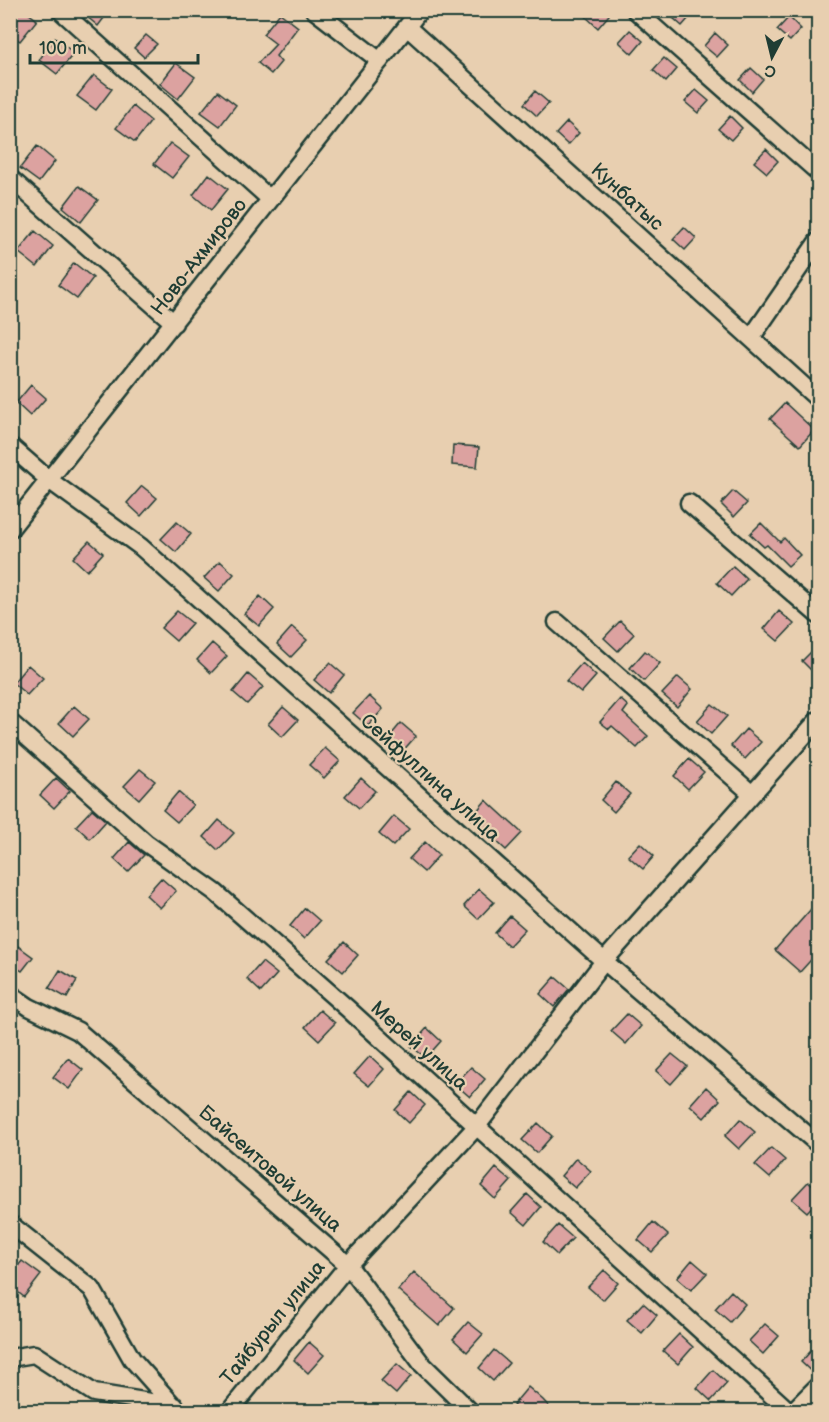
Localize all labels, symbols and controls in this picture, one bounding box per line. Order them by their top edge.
scale bar [30,27,198,65]
north arrow [742,27,802,87]
text: 100 m [39,38,87,59]
text: С [764,60,777,81]
street label: Кунбатыс [586,158,668,236]
street label: Ново-Ахмирово [146,194,252,320]
street label: Сейфуллина улица [355,709,505,847]
street label: Мерей улица [365,996,473,1096]
street label: Байсеитовой улица [194,1100,347,1238]
street label: Тайбурыл улица [216,1256,331,1390]

